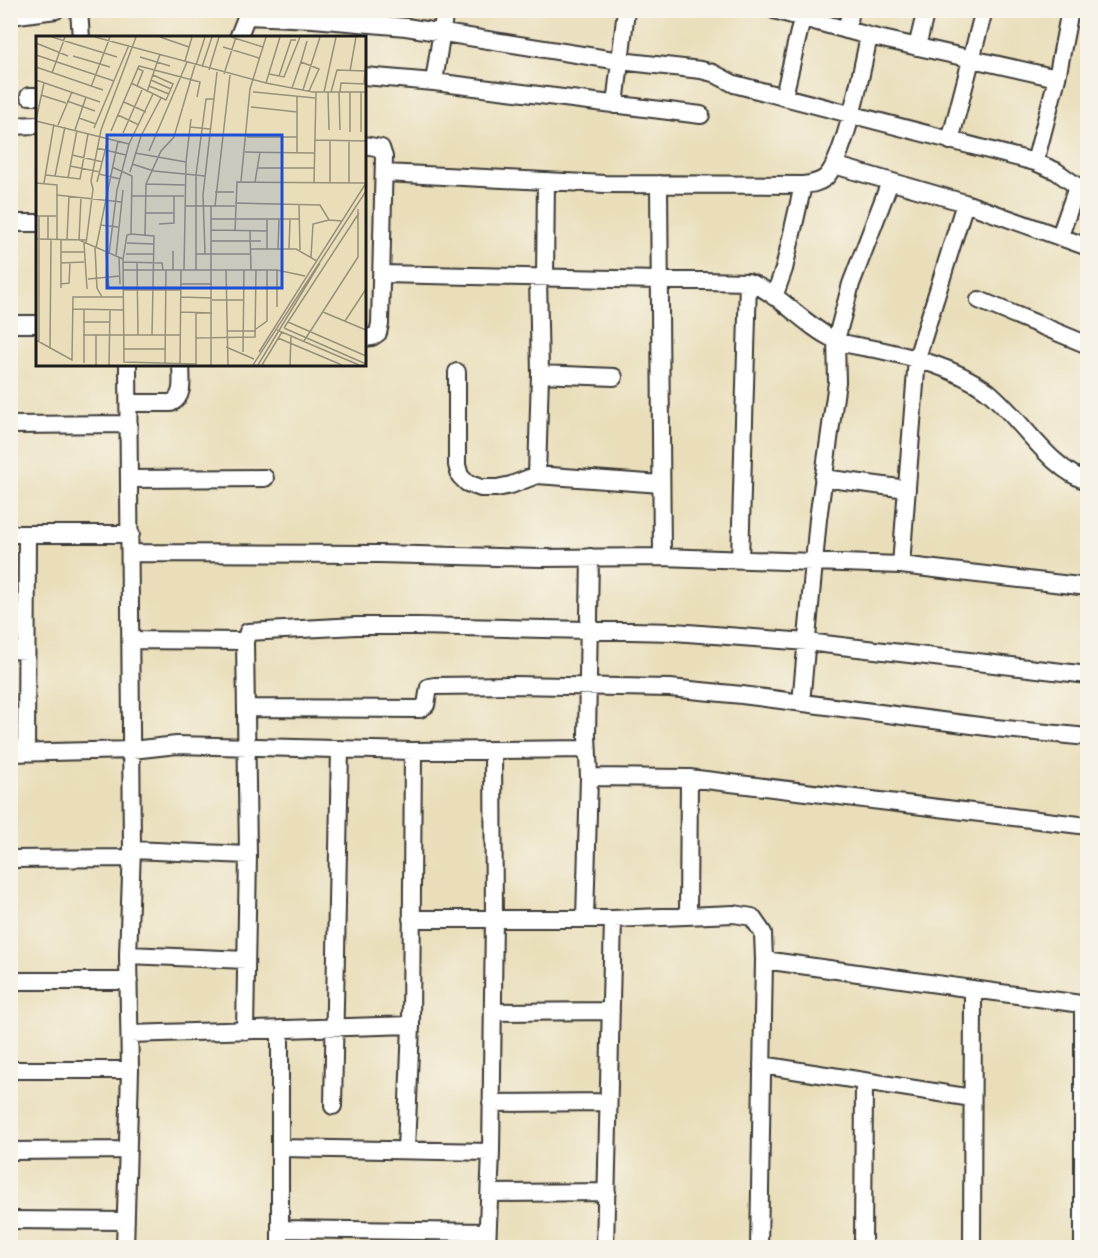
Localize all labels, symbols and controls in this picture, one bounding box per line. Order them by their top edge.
inset map [36,36,366,366]

